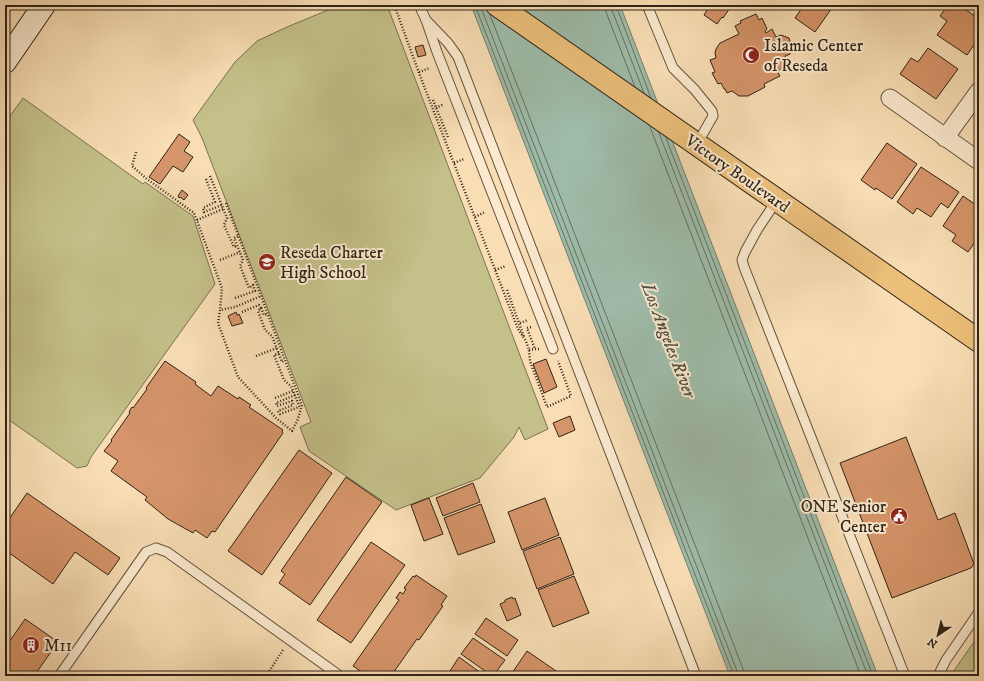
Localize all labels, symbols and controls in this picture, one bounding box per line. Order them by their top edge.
place label: Islamic Center of Reseda [764,35,864,77]
mosque icon: Islamic Center of Reseda [741,45,761,65]
street label: Victory Boulevard [680,129,794,218]
place label: Reseda Charter High School [280,242,384,284]
school or university icon: Reseda Charter High School [257,252,277,272]
water label: Los Angeles River [636,279,701,403]
place label: ONE Senior Center [801,496,887,538]
public building icon: ONE Senior Center [889,506,909,526]
north arrow [918,615,958,655]
text: N [925,634,941,651]
building icon: M11 [21,635,41,655]
place label: M11 [44,635,72,657]

